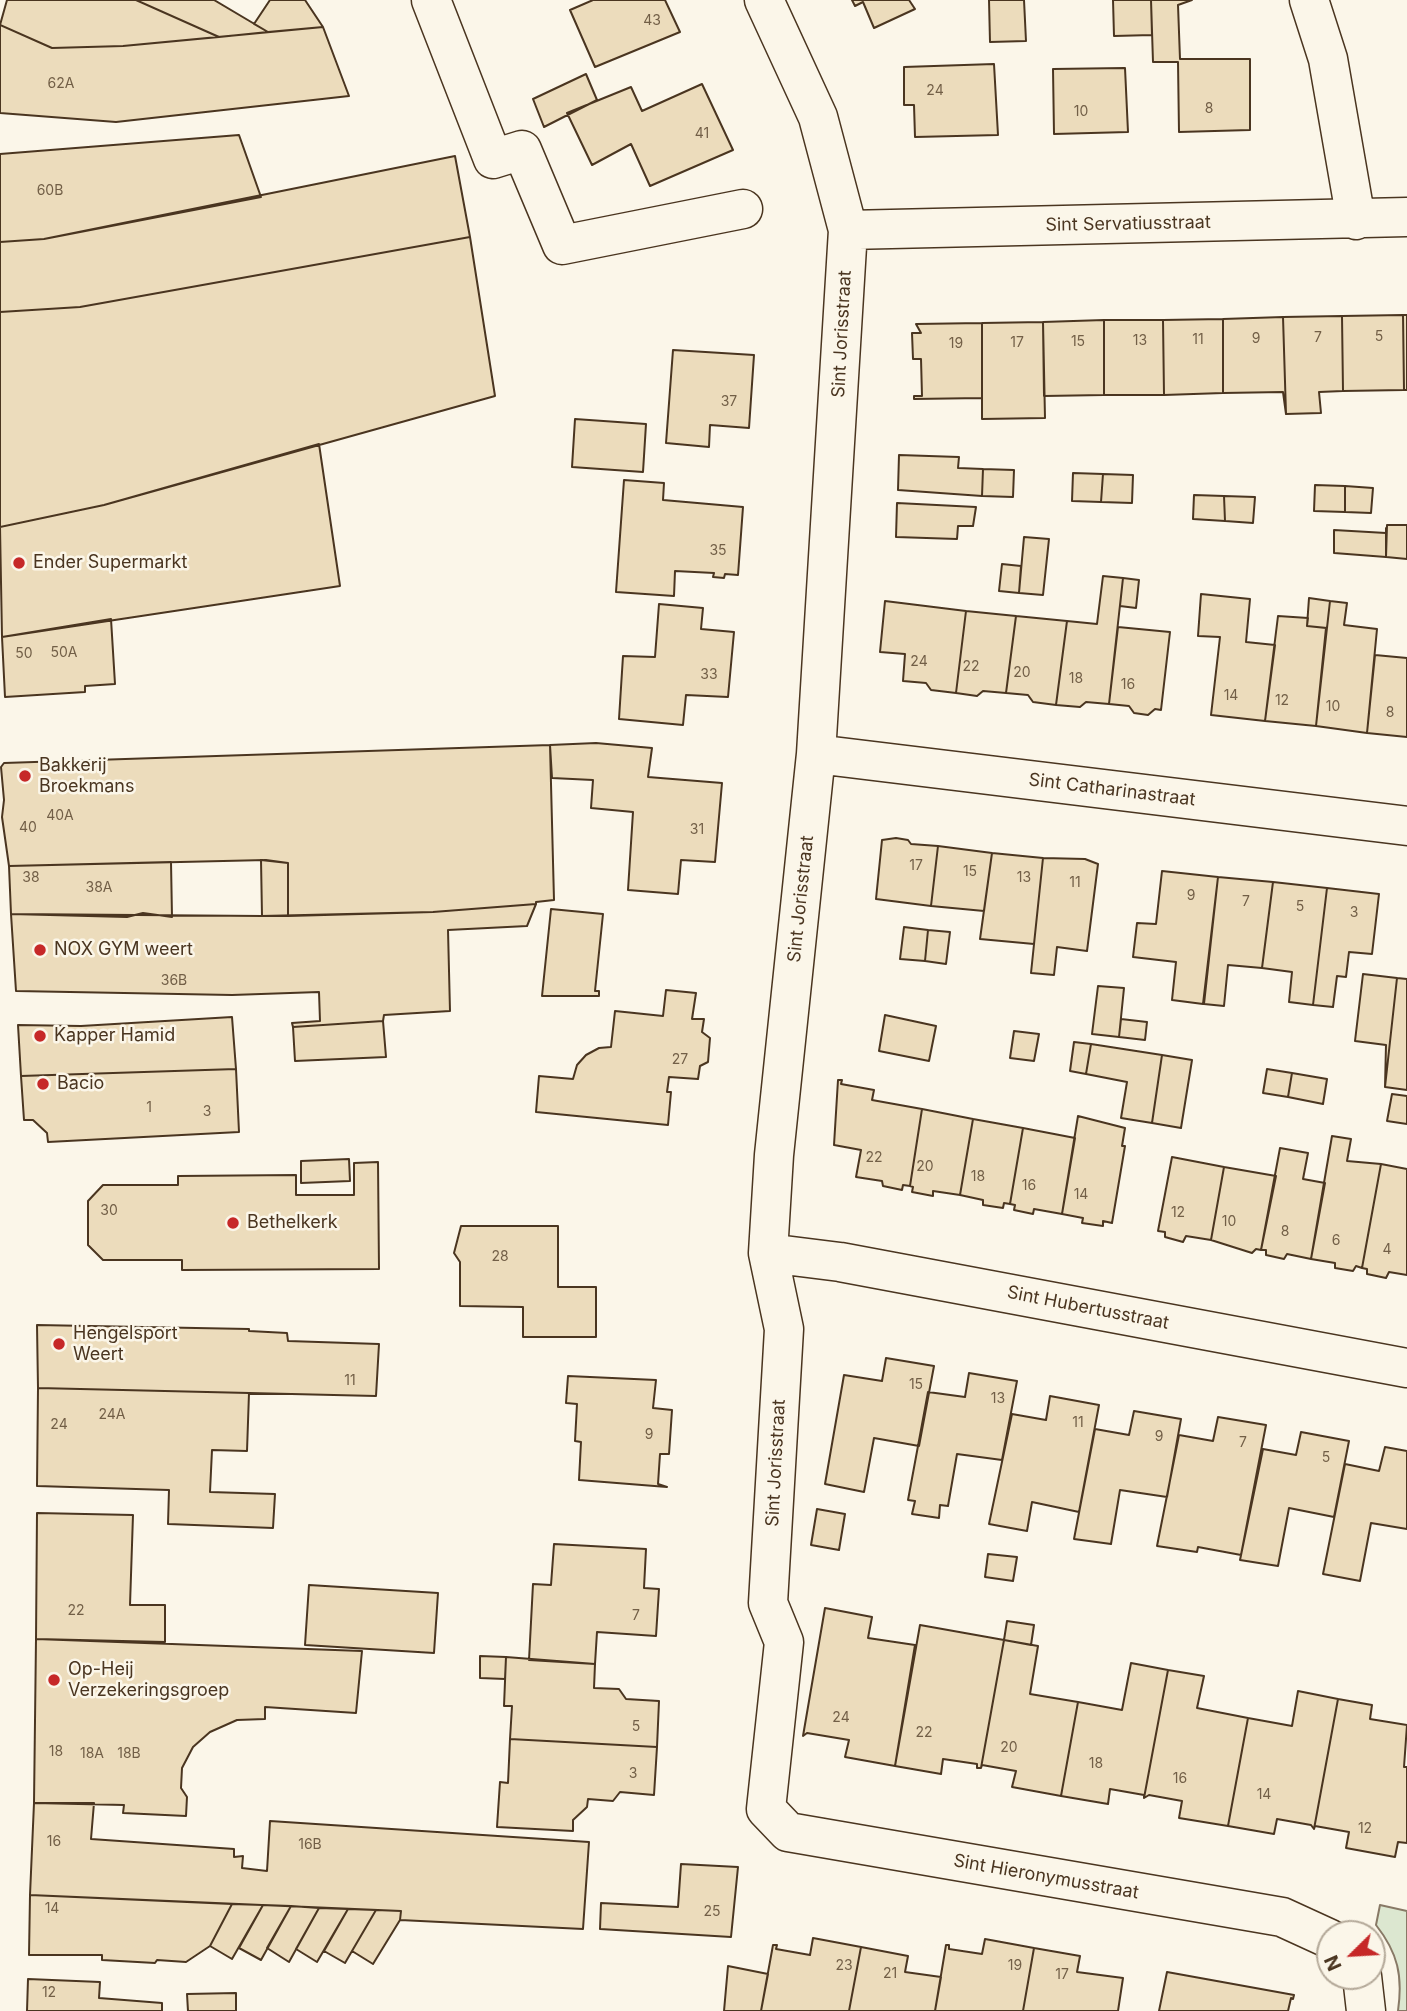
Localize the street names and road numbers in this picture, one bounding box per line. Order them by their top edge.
street label: Sint Servatiusstraat [1045,212,1211,236]
street label: Sint Jorisstraat [828,270,856,398]
street label: Sint Catharinastraat [1027,769,1197,811]
street label: Sint Jorisstraat [784,834,818,964]
street label: Sint Hubertusstraat [1005,1282,1171,1334]
street label: Sint Jorisstraat [762,1399,790,1527]
street label: Sint Hieronymusstraat [952,1850,1140,1904]

